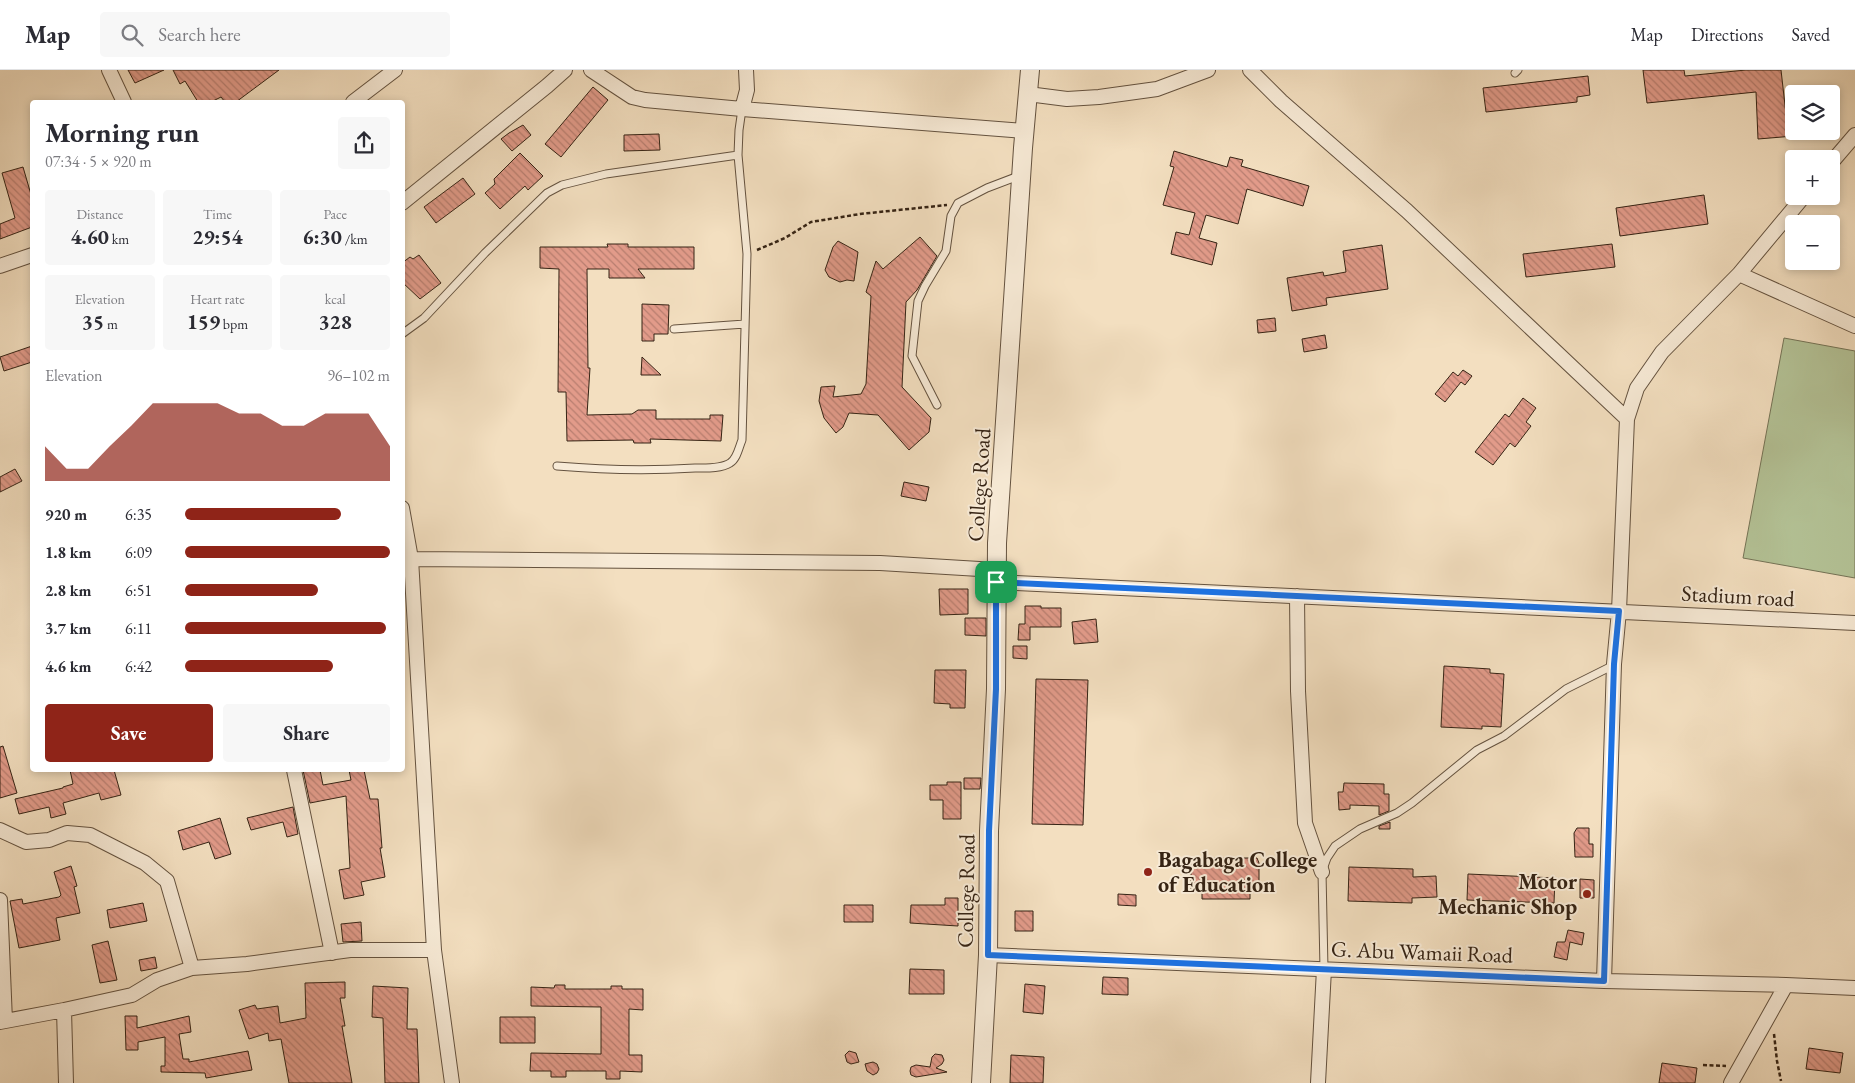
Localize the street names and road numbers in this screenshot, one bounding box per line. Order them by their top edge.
street label: College Road [961,426,997,543]
street label: Stadium road [1681,579,1796,613]
street label: College Road [951,833,982,948]
street label: G. Abu Wamaii Road [1331,934,1514,970]

